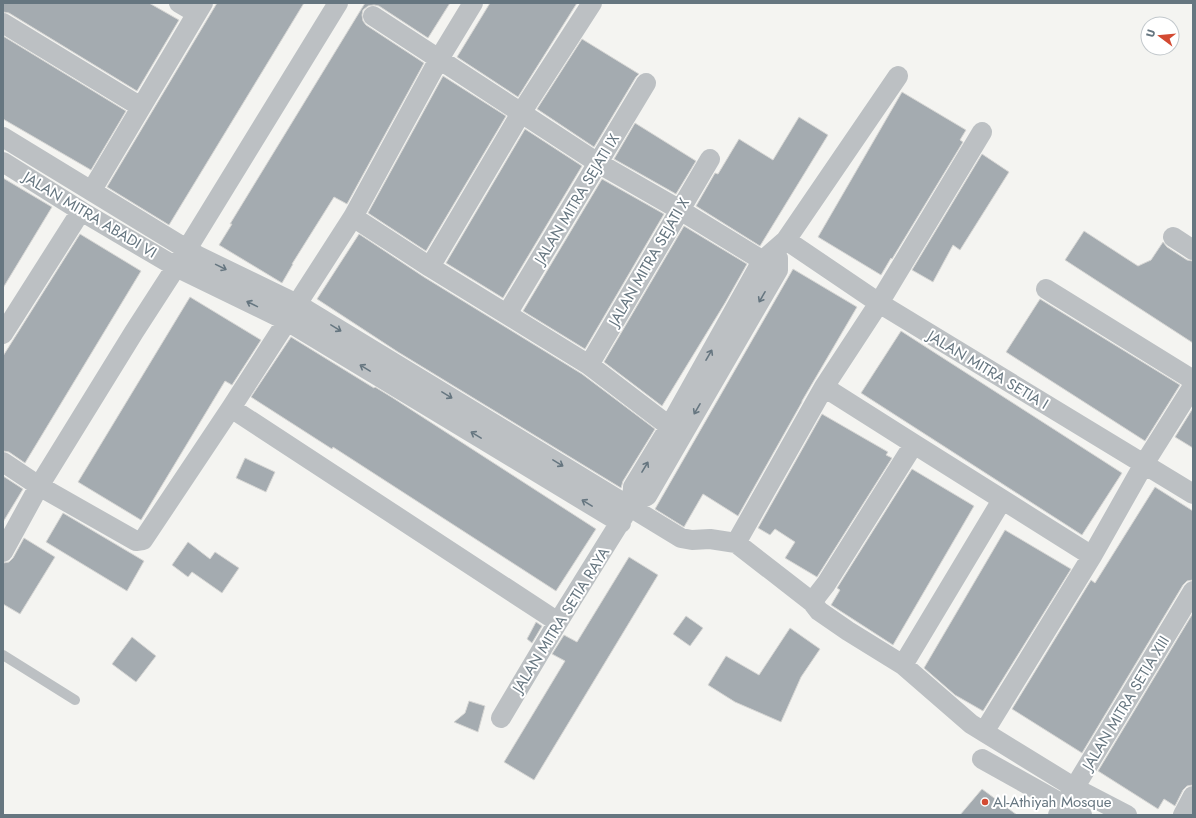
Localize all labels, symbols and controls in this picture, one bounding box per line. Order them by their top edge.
north arrow [1140,16,1180,56]
text: U [1142,27,1159,39]
street label: JALAN MITRA SEJATI IX [528,129,625,270]
street label: JALAN MITRA ABADI VI [17,165,161,264]
street label: JALAN MITRA SEJATI X [602,193,695,332]
one-way arrow [215,264,227,271]
one-way arrow [758,291,766,303]
one-way arrow [246,300,258,307]
one-way arrow [330,324,341,332]
street label: JALAN MITRA SETIA I [922,324,1053,415]
one-way arrow [706,349,714,361]
one-way arrow [360,364,371,372]
one-way arrow [441,392,453,400]
one-way arrow [693,403,701,415]
one-way arrow [470,431,482,439]
one-way arrow [552,459,564,467]
one-way arrow [641,461,649,473]
one-way arrow [581,498,593,506]
street label: JALAN MITRA SETIA RAYA [506,543,615,699]
street label: JALAN MITRA SETIA XIII [1076,632,1175,776]
place label: Al-Athiyah Mosque [993,791,1112,813]
marker: Al-Athiyah Mosque [980,797,990,807]

